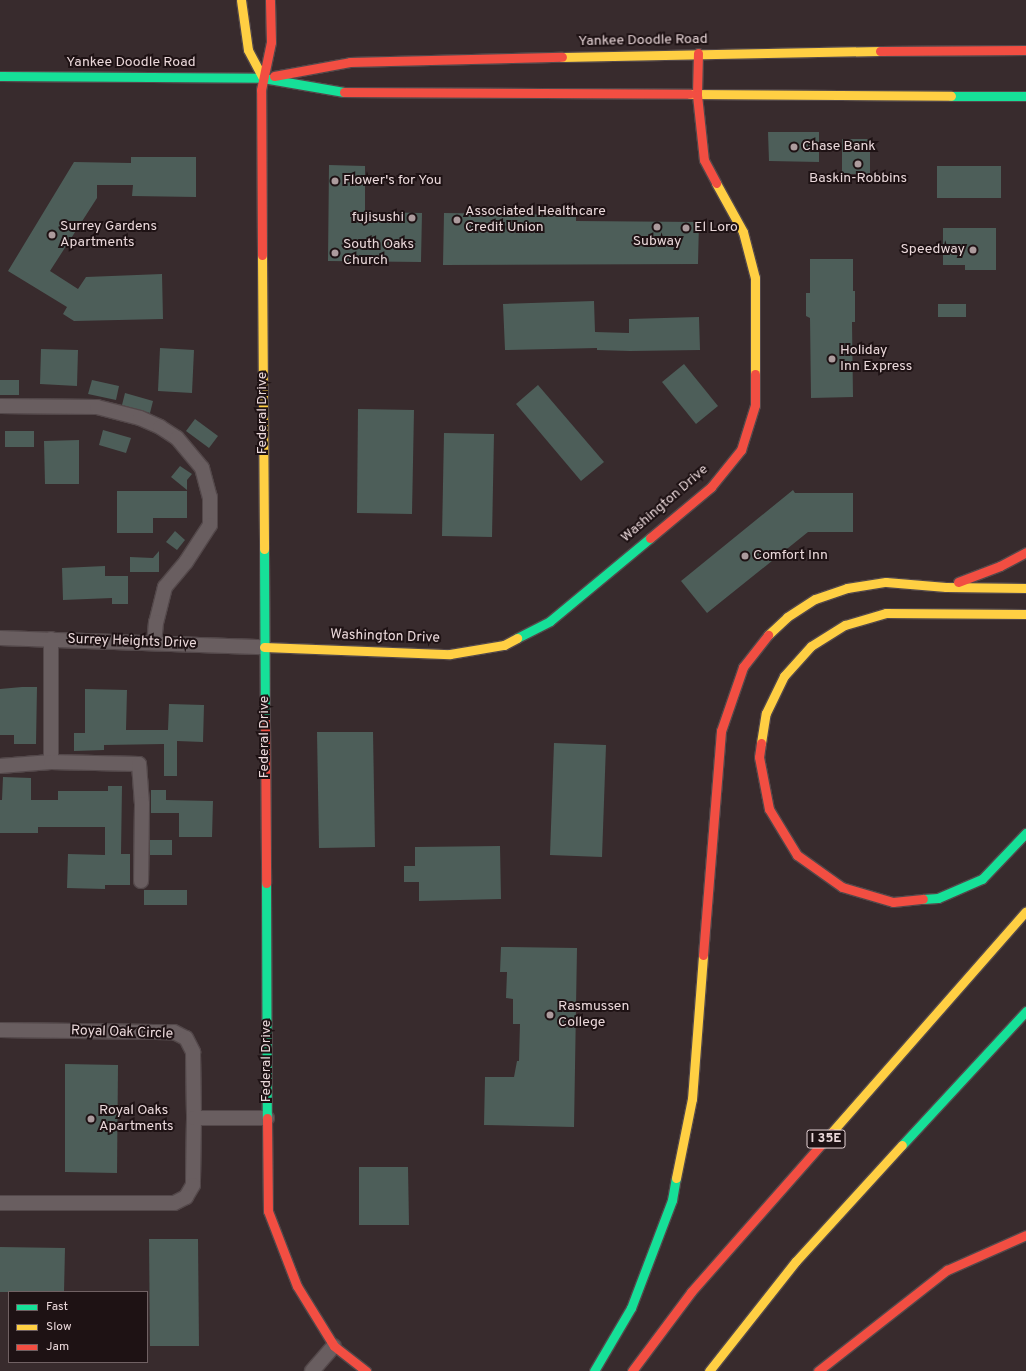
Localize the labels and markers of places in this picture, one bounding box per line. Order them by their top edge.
place label: Chase Bank [802,139,876,155]
marker: Chase Bank [789,142,799,152]
marker: Baskin-Robbins [853,159,863,169]
place label: Baskin-Robbins [809,171,907,187]
place label: Flower's for You [343,173,442,189]
marker: Flower's for You [330,176,340,186]
place label: Associated Healthcare Credit Union [465,204,606,236]
place label: fujisushi [352,210,404,226]
marker: fujisushi [407,213,417,223]
marker: Associated Healthcare Credit Union [452,215,462,225]
place label: Surrey Gardens Apartments [60,219,157,252]
place label: El Loro [694,220,738,236]
marker: Subway [652,222,662,232]
marker: El Loro [681,223,691,233]
marker: Surrey Gardens Apartments [47,230,57,240]
place label: Subway [633,234,681,250]
place label: South Oaks Church [343,237,414,270]
place label: Speedway [900,242,965,258]
marker: Speedway [968,245,978,255]
marker: South Oaks Church [330,248,340,258]
place label: Holiday Inn Express [840,343,912,376]
marker: Holiday Inn Express [827,354,837,364]
place label: Comfort Inn [753,548,828,564]
marker: Comfort Inn [740,551,750,561]
place label: Rasmussen College [558,999,629,1032]
marker: Rasmussen College [545,1010,555,1020]
place label: Royal Oaks Apartments [99,1103,174,1136]
marker: Royal Oaks Apartments [86,1114,96,1124]

